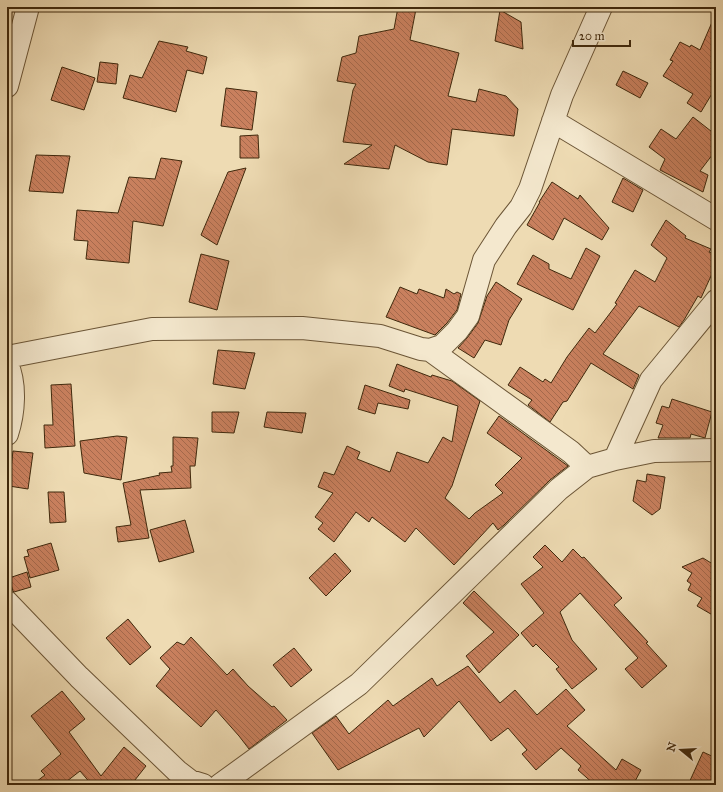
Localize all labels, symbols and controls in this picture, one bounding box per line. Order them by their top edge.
scale bar [573,22,630,48]
text: 20 m [579,29,605,43]
north arrow [661,730,701,770]
text: N [664,740,680,754]

